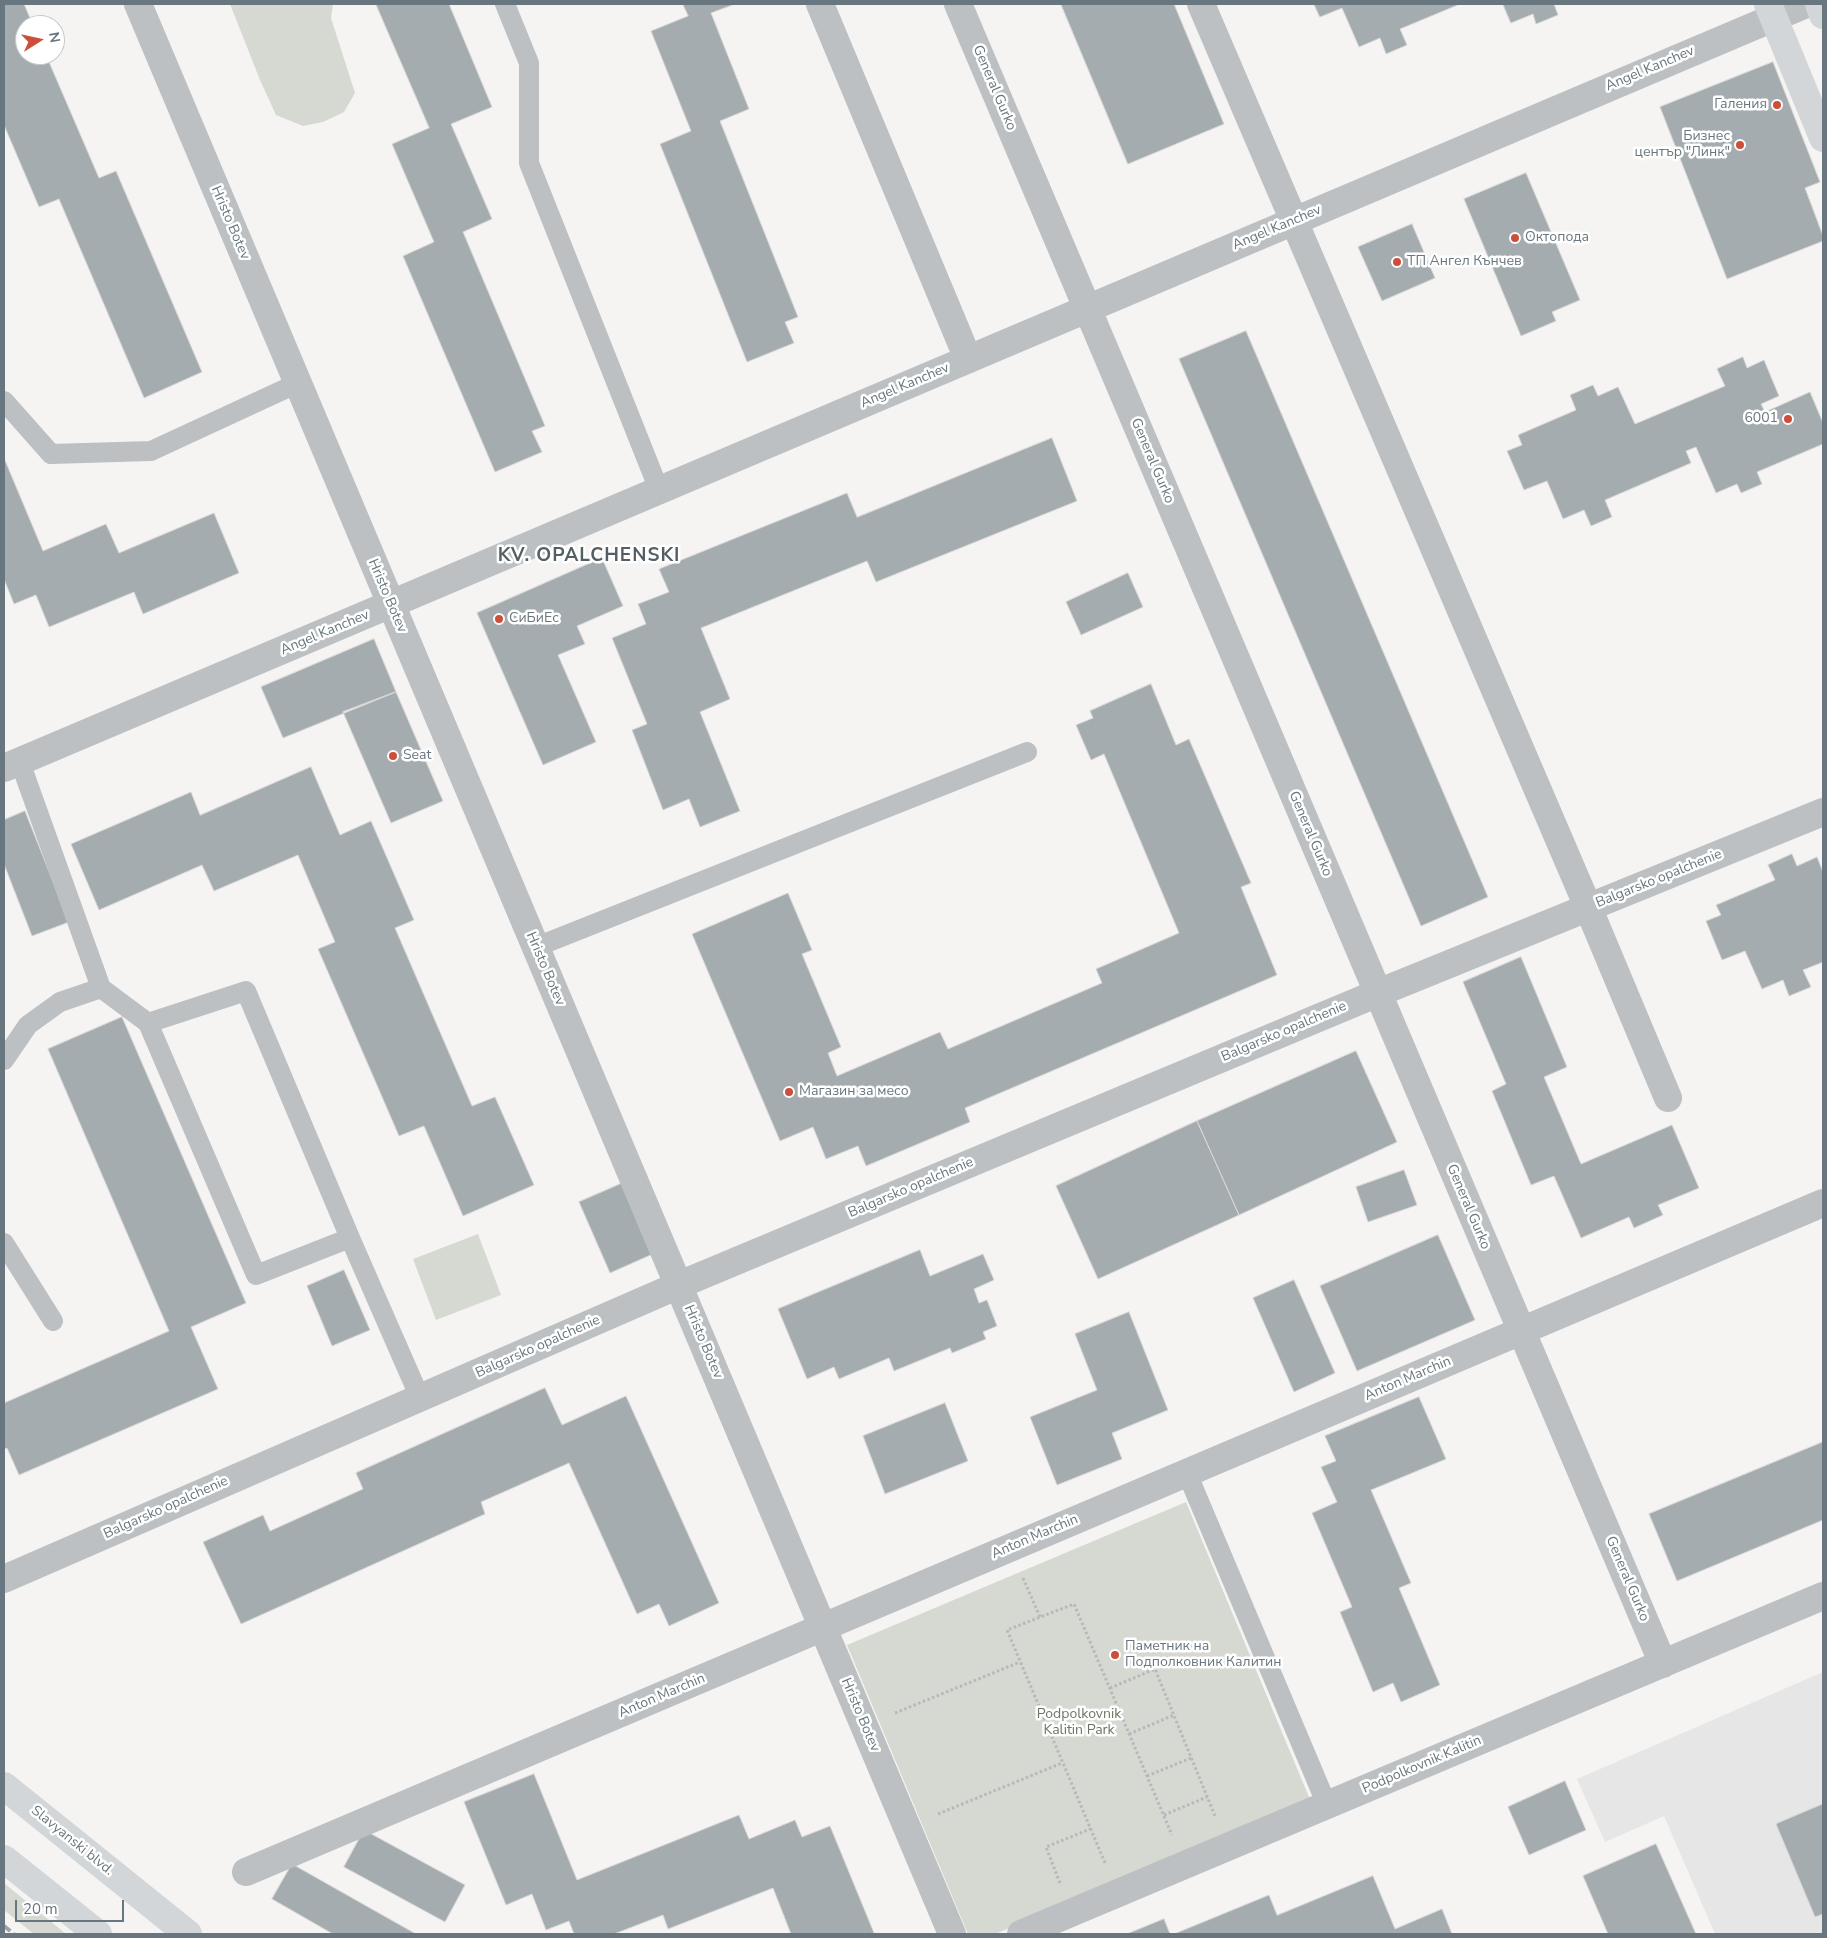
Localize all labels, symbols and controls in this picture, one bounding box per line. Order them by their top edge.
north arrow [15,15,65,65]
text: N [44,31,65,44]
street label: General Gurko [969,43,1019,133]
street label: Angel Kanchev [1603,43,1697,95]
place label: Галения [1714,97,1767,113]
marker: Галения [1771,99,1783,111]
place label: Бизнес център "Линк" [1635,129,1730,162]
marker: Бизнес център "Линк" [1734,139,1746,151]
street label: Hristo Botev [207,184,253,262]
street label: Angel Kanchev [1230,202,1324,254]
place label: Октопода [1525,230,1589,246]
marker: Октопода [1509,232,1521,244]
place label: ТП Ангел Кънчев [1407,254,1522,270]
marker: ТП Ангел Кънчев [1391,256,1403,268]
street label: Angel Kanchev [858,360,952,412]
place label: 6001 [1744,411,1778,427]
marker: 6001 [1782,413,1794,425]
street label: General Gurko [1127,416,1177,506]
district label: KV. OPALCHENSKI [496,545,682,567]
street label: Hristo Botev [364,557,410,635]
street label: Angel Kanchev [278,607,372,659]
place label: СиБиЕс [509,611,559,627]
marker: СиБиЕс [493,613,505,625]
place label: Seat [403,748,431,764]
marker: Seat [387,750,399,762]
street label: General Gurko [1285,789,1335,879]
street label: Balgarsko opalchenie [1594,846,1724,912]
street label: Hristo Botev [522,930,568,1008]
street label: Balgarsko opalchenie [1219,998,1349,1066]
place label: Магазин за месо [799,1084,909,1100]
marker: Магазин за месо [783,1086,795,1098]
street label: Balgarsko opalchenie [846,1154,976,1222]
street label: General Gurko [1443,1162,1493,1252]
street label: Hristo Botev [680,1303,726,1381]
street label: Balgarsko opalchenie [473,1312,603,1382]
street label: Anton Marchin [1362,1353,1454,1405]
street label: Balgarsko opalchenie [101,1473,231,1543]
street label: Anton Marchin [989,1511,1081,1563]
street label: General Gurko [1602,1534,1652,1624]
place label: Паметник на Подполковник Калитин [1125,1639,1281,1671]
marker: Паметник на Подполковник Калитин [1109,1649,1121,1661]
street label: Anton Marchin [616,1670,708,1722]
street label: Hristo Botev [837,1676,883,1754]
park label: Podpolkovnik Kalitin Park [1037,1707,1121,1740]
street label: Podpolkovnik Kalitin [1360,1732,1484,1798]
street label: Slavyanski blvd. [27,1803,117,1879]
scale bar [18,1890,126,1922]
text: 20 m [23,1899,58,1919]

